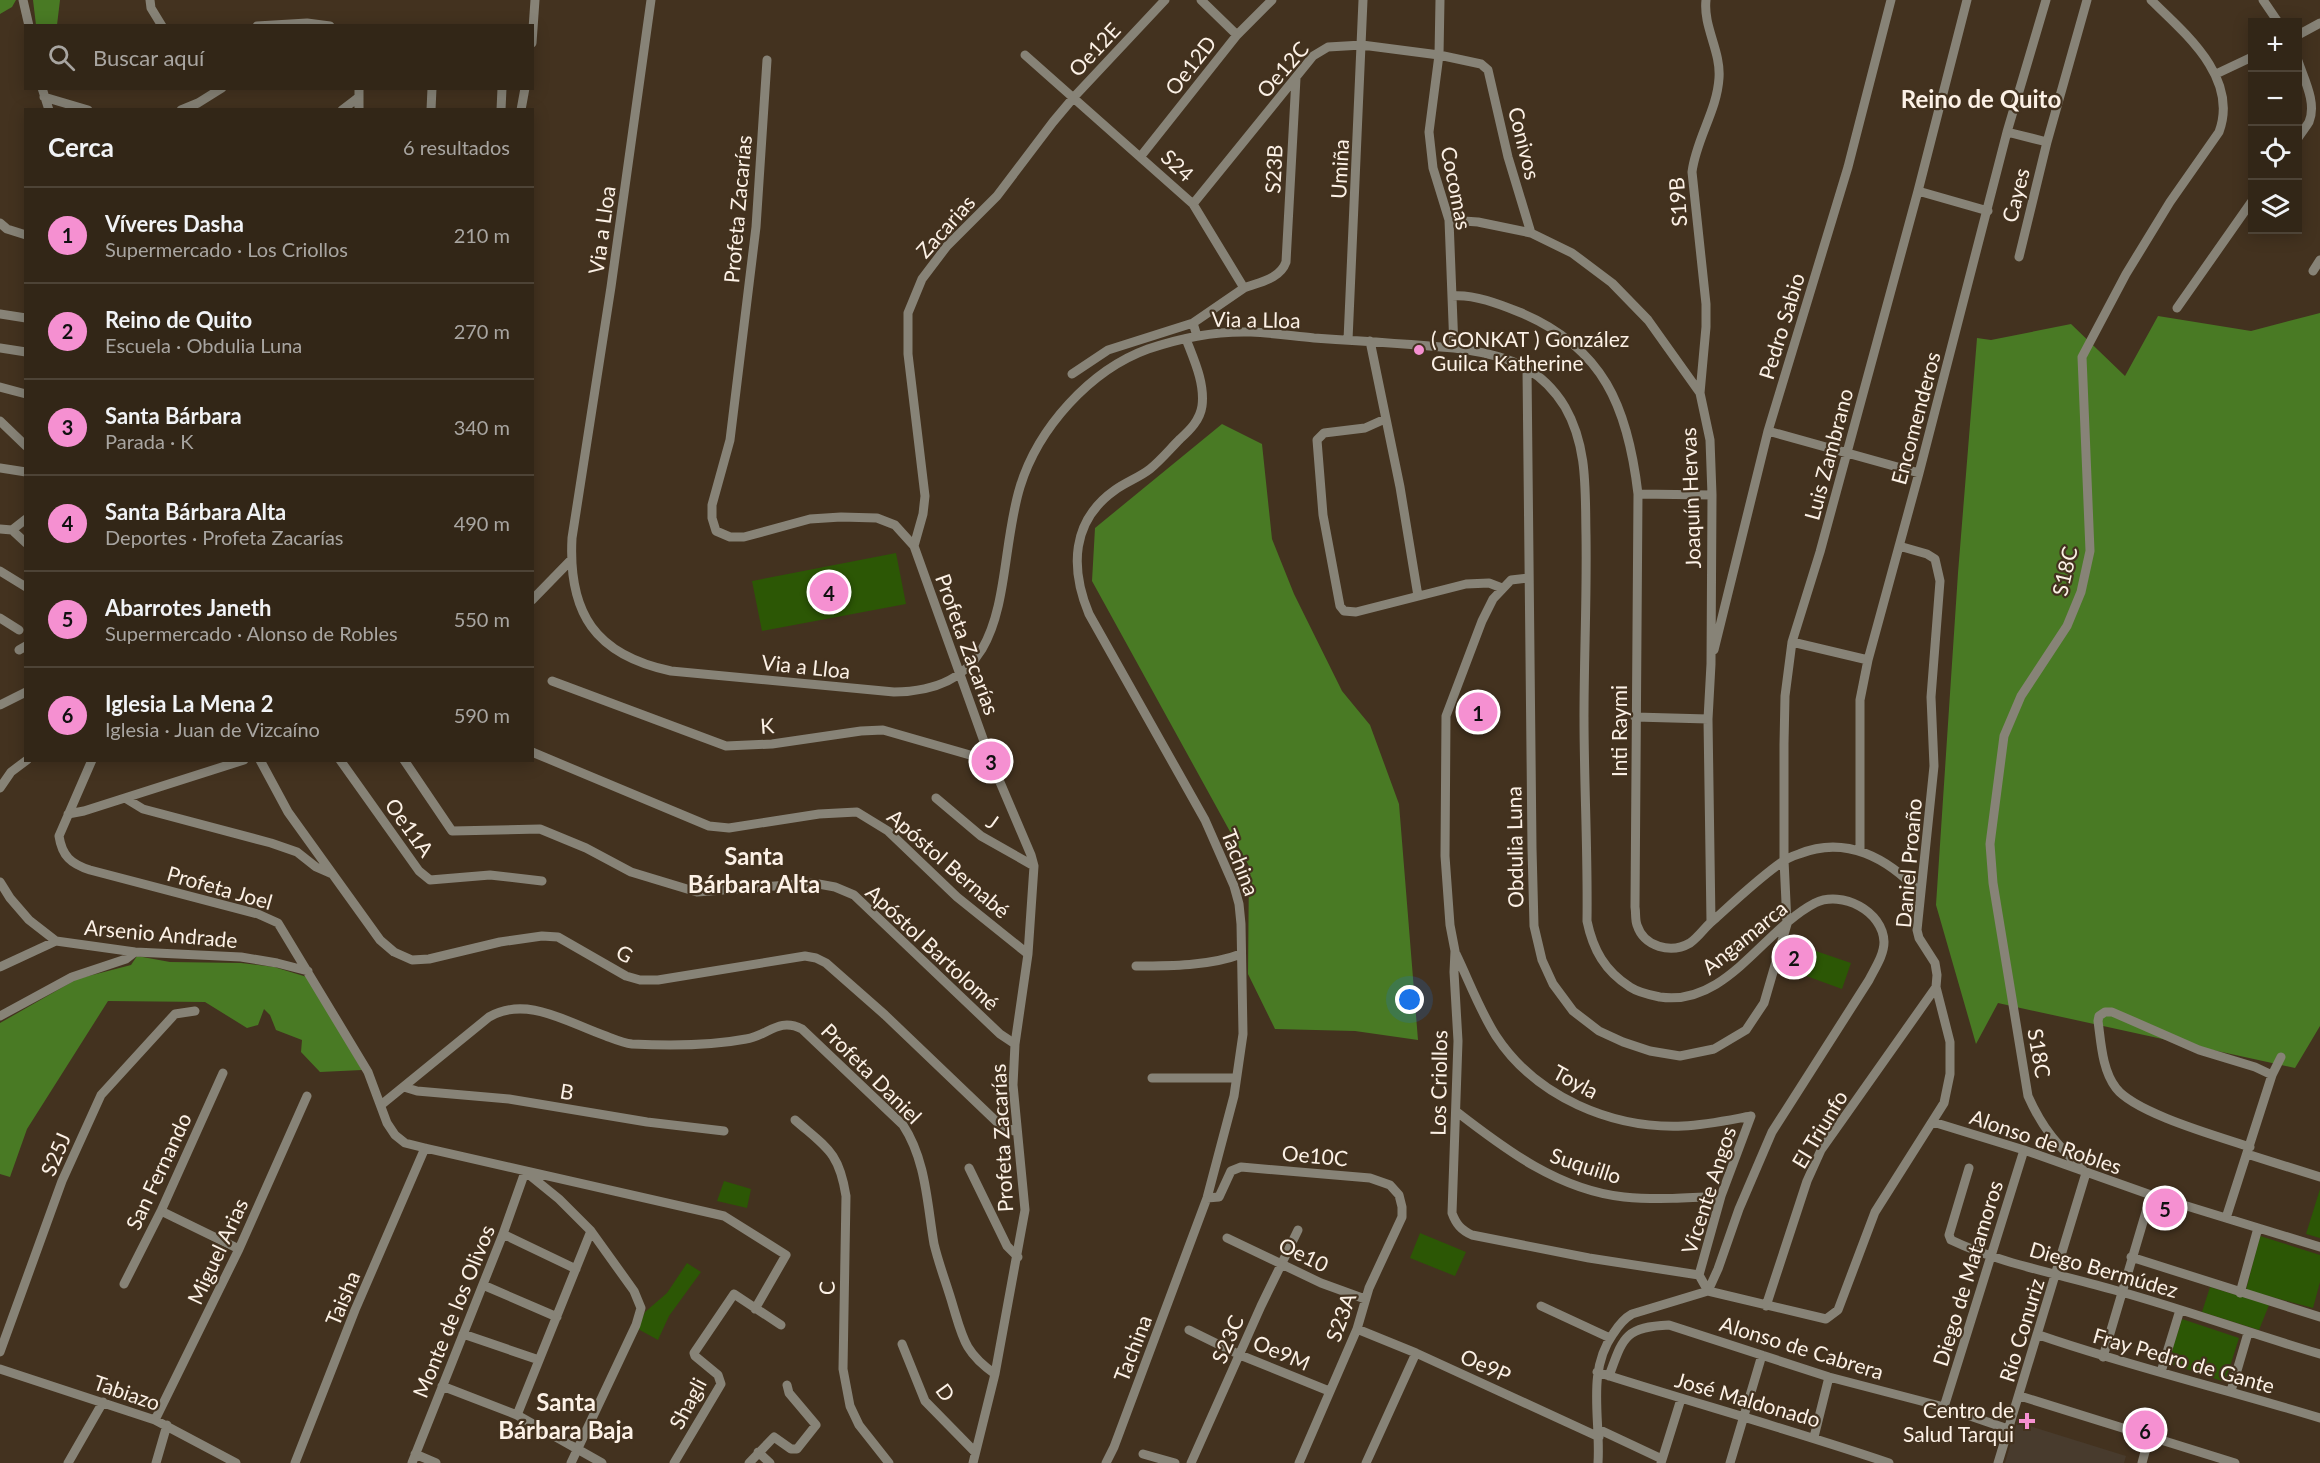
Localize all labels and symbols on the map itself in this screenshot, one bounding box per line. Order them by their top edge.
street label: Oe12E [1063,17,1125,81]
street label: Oe12D [1159,30,1221,100]
street label: Oe12C [1251,36,1313,102]
district label: Reino de Quito [1901,84,2061,113]
street label: Conivos [1504,104,1546,182]
street label: Profeta Zacarías [718,134,756,284]
street label: Umiña [1325,139,1353,199]
street label: S24 [1156,144,1200,186]
street label: S23B [1259,144,1287,194]
street label: Cocomas [1437,144,1477,232]
street label: Cayes [1996,165,2034,225]
street label: S19B [1663,177,1691,227]
street label: Via a Lloa [582,184,620,276]
street label: Zacarias [910,190,980,262]
street label: Pedro Sabio [1753,270,1809,382]
street label: Via a Lloa [1211,306,1301,332]
place label: ( GONKAT ) González Guilca Katherine [1431,326,1629,375]
marker: ( GONKAT ) González Guilca Katherine [1412,343,1426,357]
street label: Encomenderos [1885,349,1945,487]
street label: Luis Zambrano [1798,385,1858,522]
street label: Joaquín Hervas [1675,427,1705,569]
street label: S18C [2046,544,2082,598]
pin: 4 [810,570,848,614]
street label: Profeta Zacarías [931,570,1005,718]
street label: Via a Lloa [760,649,852,683]
street label: Inti Raymi [1606,685,1631,777]
pin: 1 [1458,690,1498,734]
street label: K [759,712,775,738]
pin: 3 [972,738,1010,783]
street label: Obdulia Luna [1500,786,1528,908]
street label: Oe11A [380,793,440,862]
street label: Daniel Proaño [1890,797,1926,929]
street label: Apóstol Bernabé [883,803,1015,923]
street label: J [982,808,1004,834]
street label: Tachina [1217,825,1265,899]
district label: Santa Bárbara Alta [688,841,820,898]
street label: Profeta Joel [164,860,276,914]
street label: Apóstol Bartolomé [861,879,1005,1015]
street label: Angamarca [1696,895,1792,979]
street label: Arsenio Andrade [83,914,239,952]
pin: 2 [1774,934,1814,980]
street label: G [612,938,638,968]
your location [1395,985,1424,1014]
street label: Profeta Daniel [817,1018,927,1128]
street label: S18C [2023,1026,2057,1080]
street label: Los Criollos [1425,1030,1451,1136]
street label: Toyla [1549,1059,1603,1103]
street label: Profeta Zacarías [985,1063,1017,1213]
street label: B [558,1078,576,1104]
street label: El Triunfo [1786,1085,1852,1173]
street label: Alonso de Robles [1967,1103,2125,1179]
street label: San Fernando [120,1109,196,1233]
street label: Vicente Angos [1676,1123,1740,1257]
street label: S25J [35,1129,75,1179]
street label: Oe10C [1281,1140,1349,1170]
street label: Suquillo [1547,1142,1625,1188]
street label: Diego de Matamoros [1927,1177,2007,1369]
pin: 5 [2146,1186,2184,1230]
street label: Miguel Arias [182,1194,252,1308]
street label: Monte de los Olivos [407,1221,499,1401]
street label: Oe10 [1275,1231,1333,1277]
street label: Diego Bermúdez [2027,1236,2181,1302]
street label: Taisha [319,1267,365,1329]
street label: Río Conuriz [1993,1275,2049,1385]
street label: C [813,1281,839,1295]
street label: S23A [1320,1289,1361,1345]
street label: Alonso de Cabrera [1717,1310,1887,1384]
street label: Tachina [1108,1311,1156,1385]
street label: S23C [1206,1311,1248,1367]
street label: Fray Pedro de Gante [2090,1322,2278,1398]
street label: Oe9M [1250,1329,1314,1375]
street label: Oe9P [1457,1343,1515,1387]
street label: José Maldonado [1672,1366,1824,1432]
street label: Tabiazo [90,1369,164,1415]
street label: Shagli [663,1373,711,1433]
street label: D [931,1378,961,1406]
district label: Santa Bárbara Baja [498,1387,634,1444]
place label: Centro de Salud Tarqui [1903,1397,2014,1446]
pin: 6 [2126,1408,2164,1452]
marker: Centro de Salud Tarqui [2018,1412,2036,1430]

